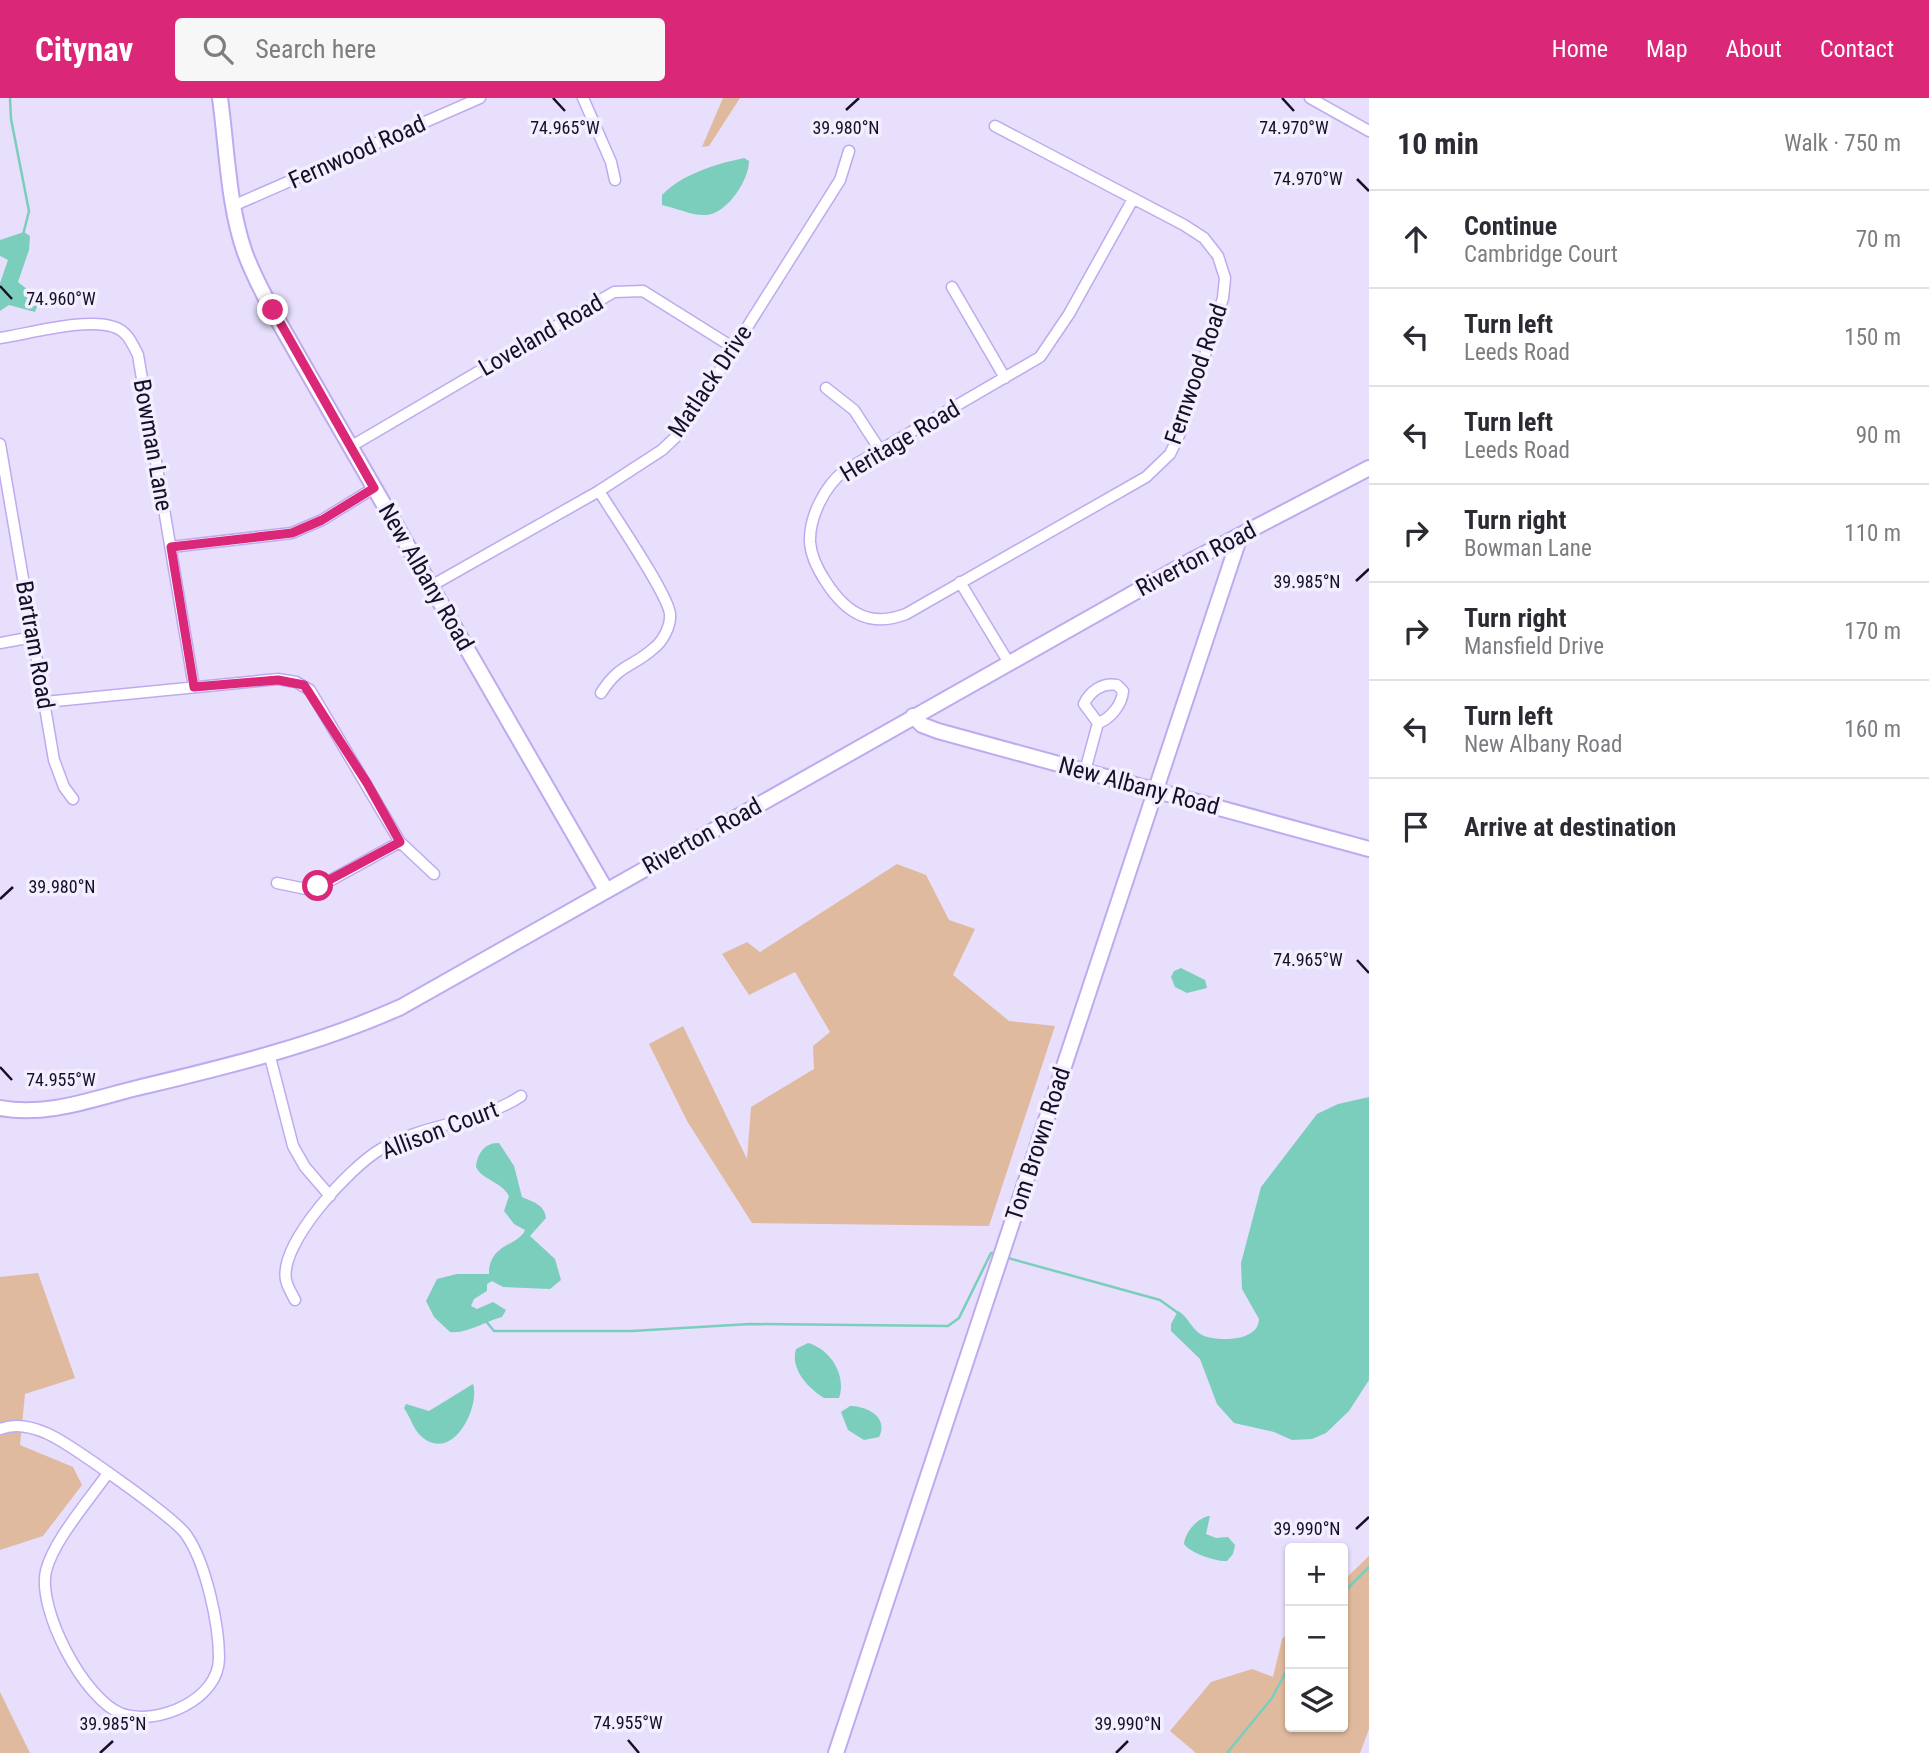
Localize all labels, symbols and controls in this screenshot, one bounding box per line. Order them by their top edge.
search box [175,18,665,81]
text: Citynav [35,30,133,69]
icon: search [199,30,237,68]
text: Search here [255,34,376,64]
text: Home [1552,35,1608,63]
text: Map [1646,35,1688,63]
text: About [1726,35,1782,63]
text: Contact [1820,35,1894,63]
street label: Fernwood Road [284,109,430,195]
text: 74.965°W [530,117,600,138]
text: 39.980°N [812,117,880,138]
text: 74.970°W [1259,117,1329,138]
text: 10 min [1397,126,1479,161]
text: Walk · 750 m [1784,130,1901,157]
text: 74.970°W [1273,168,1343,189]
text: Continue [1464,211,1557,241]
icon: ahead [1397,220,1435,258]
text: 70 m [1856,226,1901,253]
text: Cambridge Court [1464,241,1618,268]
text: 74.960°W [26,288,96,309]
street label: Loveland Road [474,288,608,382]
route end [257,294,288,325]
street label: Fernwood Road [1159,300,1233,448]
text: Turn left [1464,309,1553,339]
icon: left [1397,318,1435,356]
street label: Matlack Drive [662,320,758,442]
text: 150 m [1844,324,1901,351]
text: Leeds Road [1464,339,1570,366]
street label: Bowman Lane [128,377,178,513]
street label: Heritage Road [835,394,965,488]
text: Turn left [1464,407,1553,437]
icon: left [1397,416,1435,454]
text: 90 m [1856,422,1901,449]
text: Leeds Road [1464,437,1570,464]
street label: New Albany Road [373,498,479,656]
text: Turn right [1464,505,1566,535]
icon: right [1397,514,1435,552]
street label: Riverton Road [1131,516,1261,602]
text: 110 m [1844,520,1901,547]
text: Bowman Lane [1464,535,1592,562]
text: 39.985°N [1273,571,1341,592]
street label: Bartram Road [10,579,60,711]
text: Turn right [1464,603,1566,633]
icon: right [1397,612,1435,650]
text: 170 m [1844,618,1901,645]
text: Mansfield Drive [1464,633,1604,660]
text: Turn left [1464,701,1553,731]
icon: left [1397,710,1435,748]
text: 160 m [1844,716,1901,743]
text: New Albany Road [1464,731,1622,758]
street label: New Albany Road [1056,751,1222,821]
street label: Riverton Road [638,792,766,880]
icon: arrive [1397,808,1435,846]
text: Arrive at destination [1464,812,1676,842]
route start [302,870,333,901]
text: 39.980°N [28,876,96,897]
text: 74.965°W [1273,949,1343,970]
street label: Tom Brown Road [1000,1064,1076,1224]
text: 74.955°W [26,1069,96,1090]
street label: Allison Court [378,1095,502,1165]
text: 39.990°N [1273,1518,1341,1539]
map controls [1285,1543,1348,1732]
button: + [1285,1543,1348,1606]
button: − [1285,1606,1348,1669]
button: layers [1285,1669,1348,1732]
text: 74.955°W [593,1712,663,1733]
text: 39.985°N [79,1713,147,1734]
text: 39.990°N [1094,1713,1162,1734]

